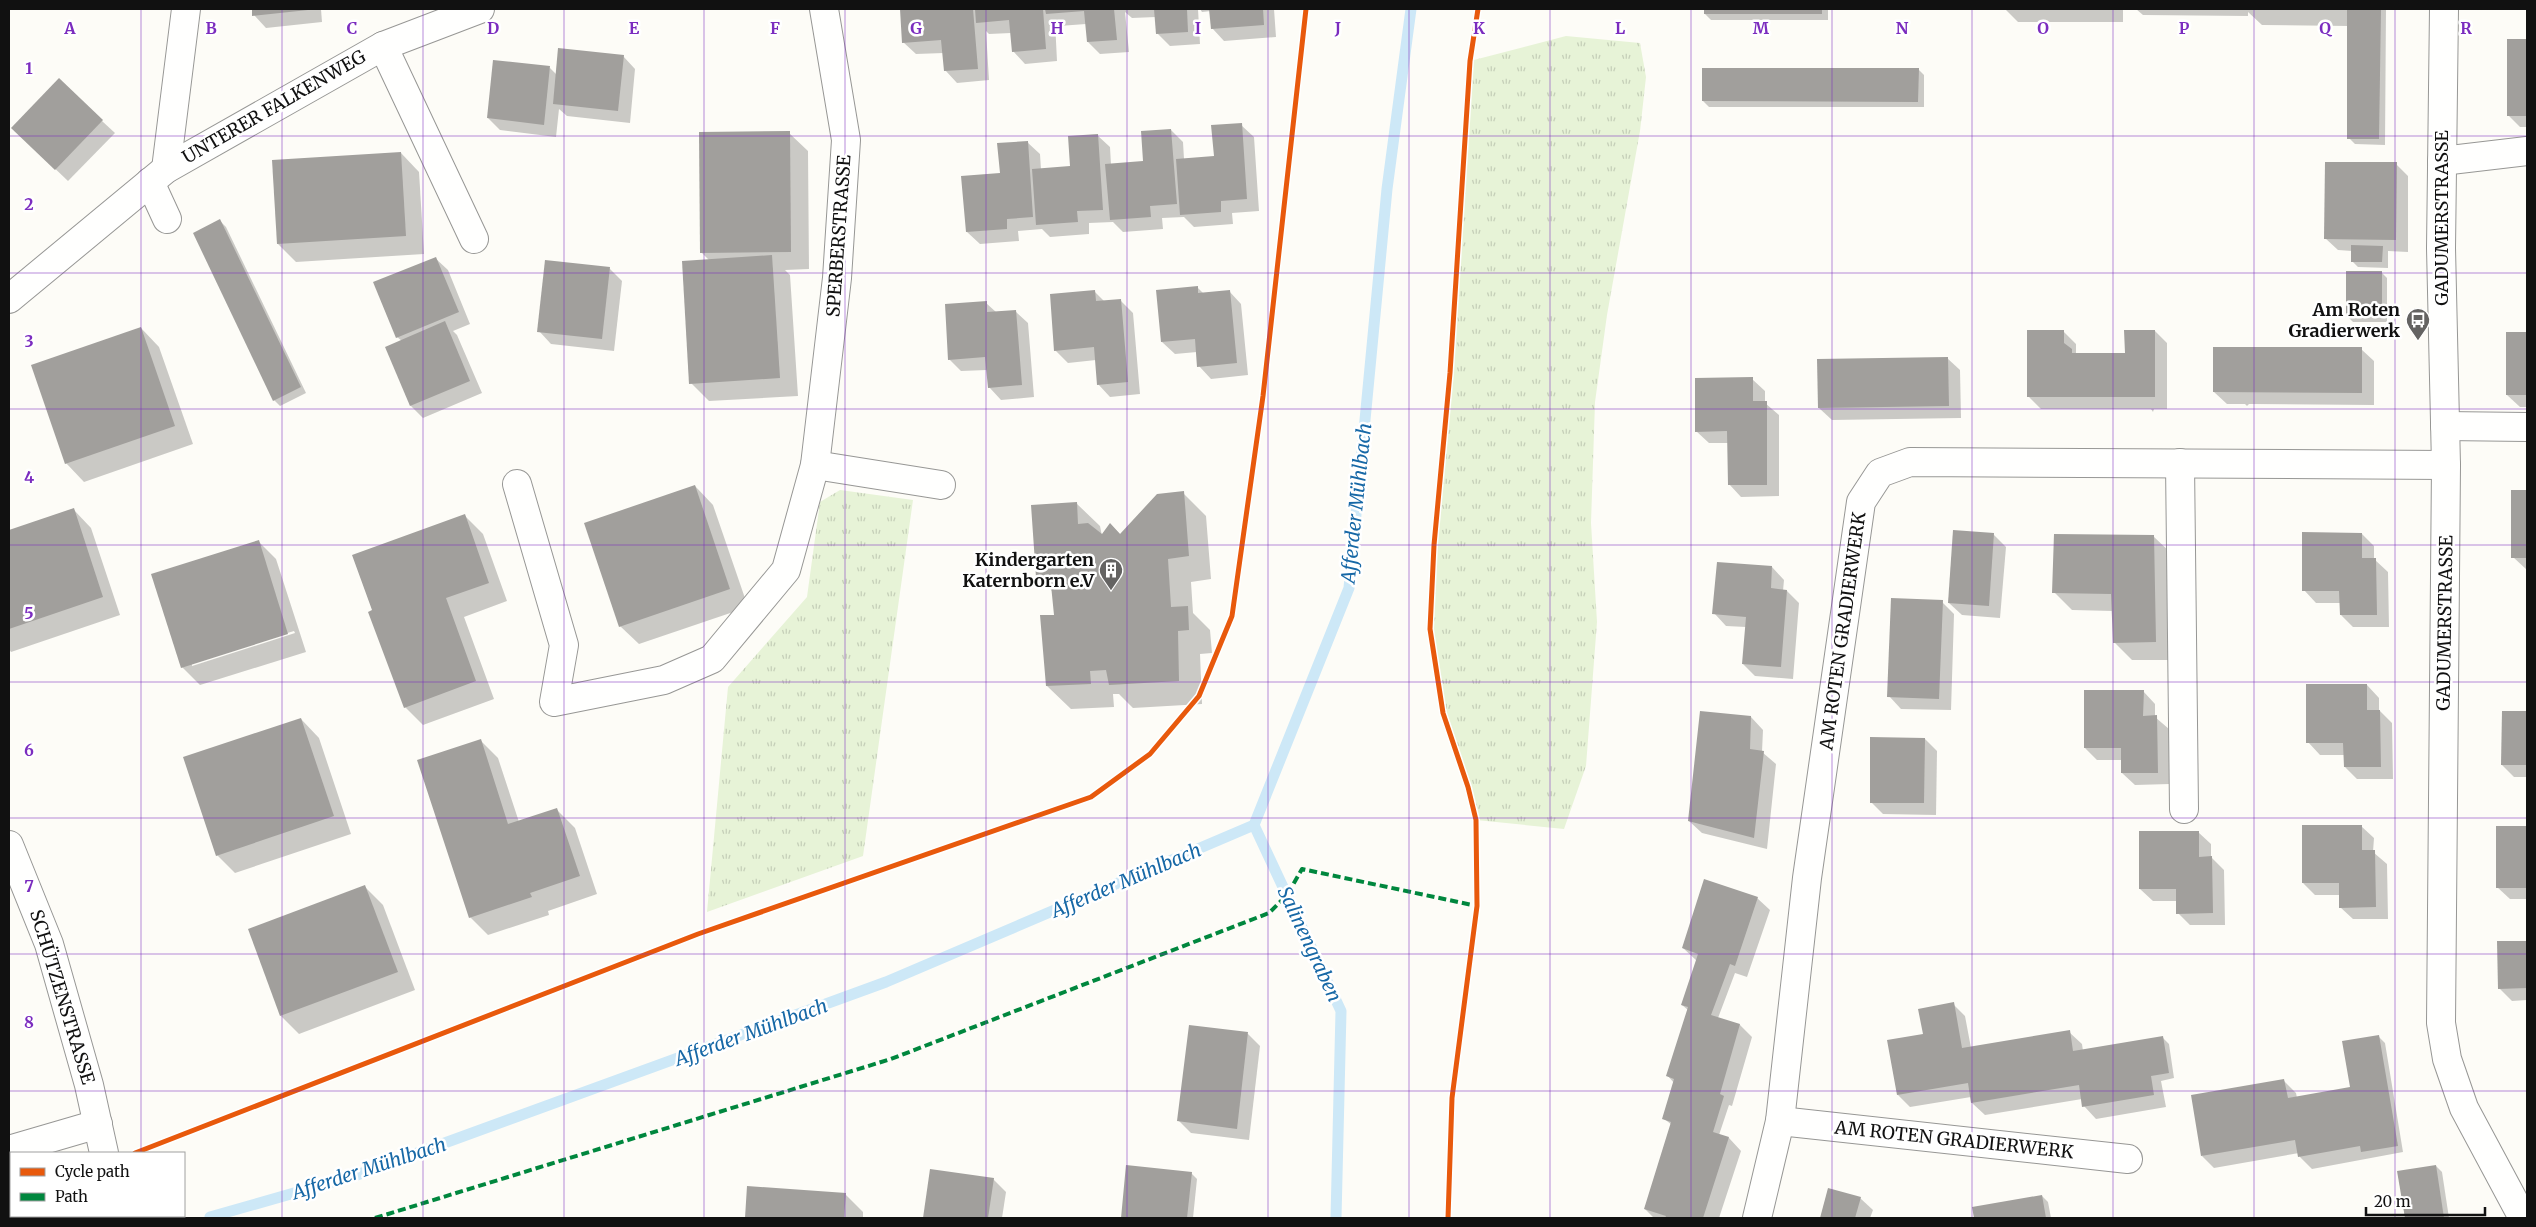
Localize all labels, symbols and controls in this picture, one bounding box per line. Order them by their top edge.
text: A [63,18,76,38]
text: B [205,18,217,38]
text: C [347,18,357,38]
text: D [487,18,499,38]
text: E [629,18,640,38]
text: F [770,18,780,38]
text: G [910,18,922,38]
text: H [1050,18,1064,38]
text: I [1195,18,1201,38]
text: J [1334,18,1341,38]
text: K [1473,18,1485,38]
text: L [1615,18,1625,38]
text: M [1753,18,1770,38]
text: N [1896,18,1909,38]
text: O [2037,18,2049,38]
text: P [2179,18,2190,38]
text: Q [2319,18,2332,38]
text: R [2460,18,2472,38]
street label: UNTERER FALKENWEG [178,45,369,168]
text: 1 [25,58,33,78]
street label: GADUMERSTRASSE [2430,130,2453,306]
street label: SPERBERSTRASSE [821,153,856,318]
text: 2 [24,194,34,214]
place label: Am Roten Gradierwerk [2288,298,2400,342]
bus stop icon: Am Roten Gradierwerk [2405,307,2431,341]
text: 3 [24,331,34,351]
water label: Afferder Mühlbach [1335,422,1376,586]
text: 4 [24,467,34,487]
street label: AM ROTEN GRADIERWERK [1814,510,1871,752]
street label: GADUMERSTRASSE [2431,535,2458,711]
place label: Kindergarten Katernborn e.V [962,548,1095,592]
building icon: Kindergarten Katernborn e.V [1098,557,1124,591]
text: 5 [24,603,34,623]
text: 6 [24,740,34,760]
water label: Afferder Mühlbach [1045,838,1205,923]
text: 7 [24,876,34,896]
water label: Salinengraben [1273,883,1347,1005]
street label: SCHÜTZENSTRASSE [25,907,100,1087]
water label: Afferder Mühlbach [669,993,831,1071]
text: 8 [24,1012,34,1032]
street label: AM ROTEN GRADIERWERK [1832,1115,2075,1163]
water label: Afferder Mühlbach [287,1132,449,1205]
legend [10,1152,185,1217]
text: Cycle path [55,1162,130,1181]
scale bar [2366,1184,2485,1216]
text: Path [55,1187,88,1206]
text: 20 m [2374,1192,2411,1211]

